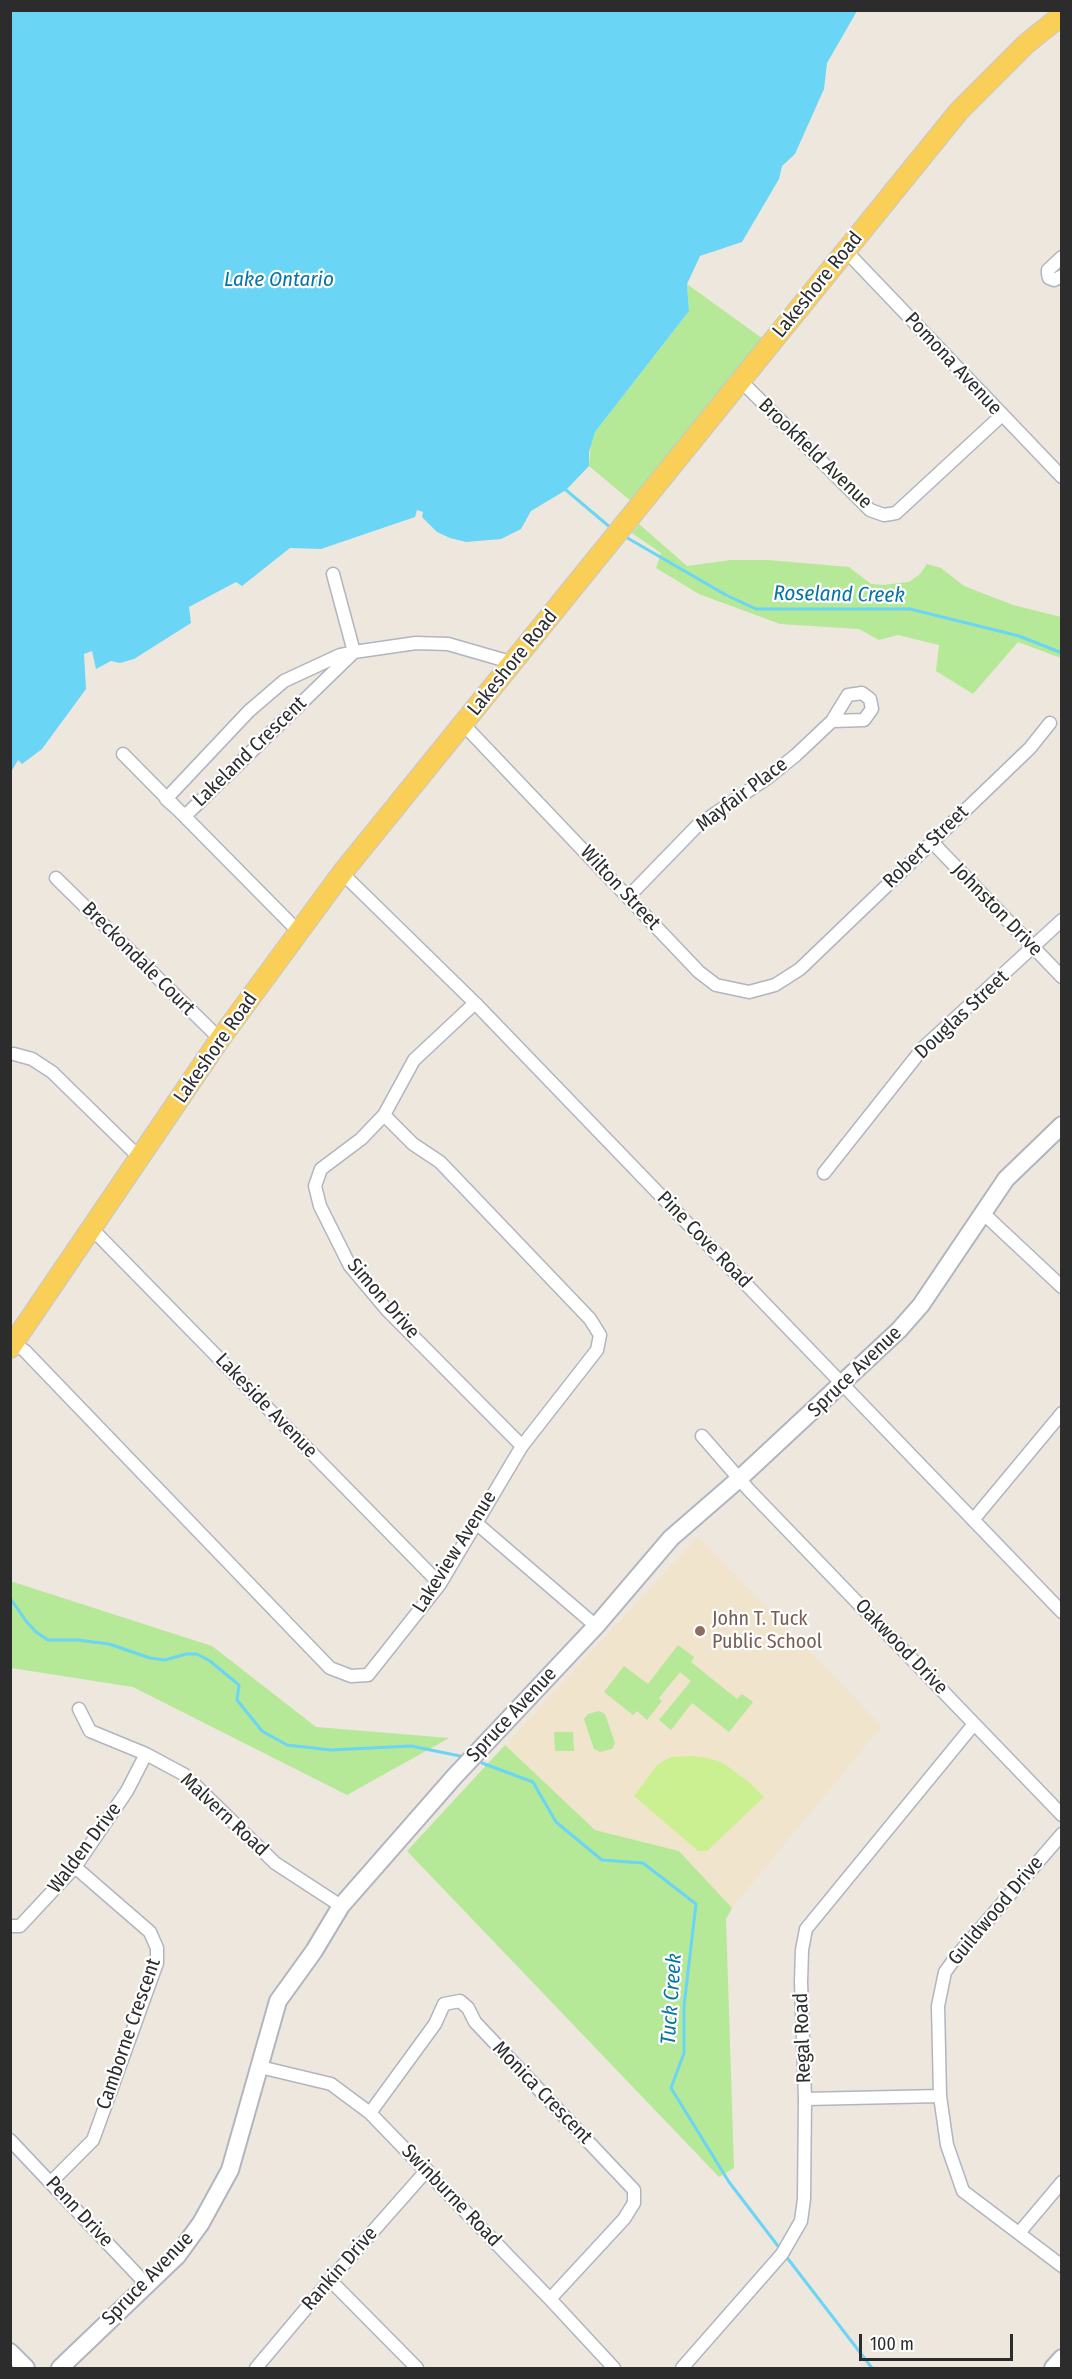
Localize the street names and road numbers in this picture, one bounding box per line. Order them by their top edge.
street label: Lakeshore Road [768,227,868,343]
street label: Pomona Avenue [899,308,1007,420]
street label: Brookfield Avenue [753,394,877,514]
street label: Lakeshore Road [463,605,563,721]
street label: Lakeland Crescent [188,692,312,812]
street label: Mayfair Place [692,753,792,837]
street label: Robert Street [878,800,974,894]
street label: Wilton Street [575,841,665,935]
street label: Johnston Drive [947,859,1047,961]
street label: Breckondale Court [76,897,200,1021]
street label: Douglas Street [910,966,1014,1064]
street label: Lakeshore Road [169,988,263,1108]
street label: Pine Cove Road [652,1186,756,1294]
street label: Simon Drive [342,1254,424,1344]
street label: Spruce Avenue [803,1321,907,1423]
street label: Lakeside Avenue [210,1349,322,1463]
street label: Lakeview Avenue [408,1487,502,1617]
street label: Oakwood Drive [850,1594,952,1700]
street label: Spruce Avenue [462,1663,562,1767]
street label: Malvern Road [175,1768,273,1862]
street label: Walden Drive [43,1798,127,1898]
street label: Guildwood Drive [943,1852,1049,1970]
street label: Camborne Crescent [92,1955,166,2113]
street label: Regal Road [789,1992,817,2084]
street label: Monica Crescent [487,2037,597,2149]
street label: Swinburne Road [396,2140,506,2252]
street label: Penn Drive [40,2172,118,2252]
street label: Rankin Drive [297,2222,383,2316]
street label: Spruce Avenue [97,2227,199,2331]

